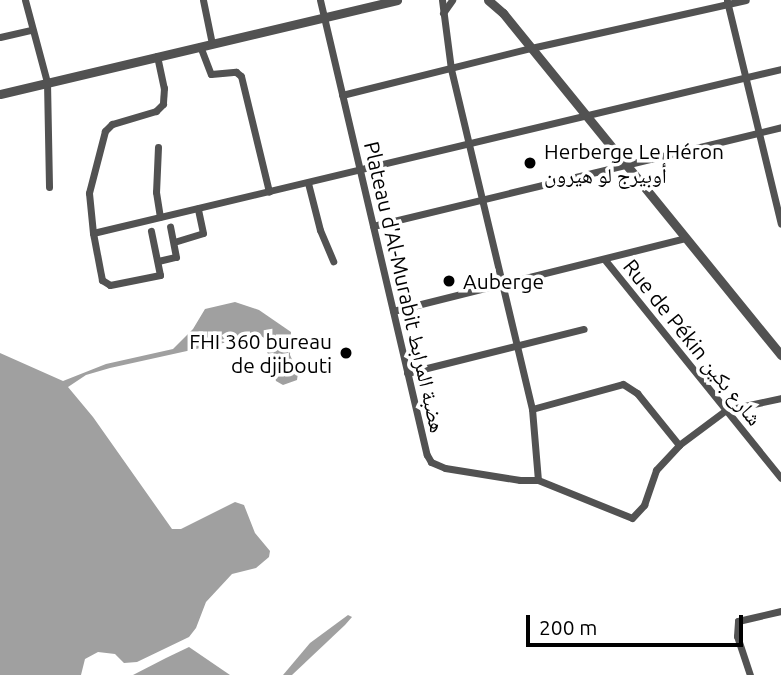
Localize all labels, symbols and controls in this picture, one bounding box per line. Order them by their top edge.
place label: Herberge Le Héron أوبيرج لو هيرون [544,138,724,188]
street label: Plateau d'Al-Murabit هضبة المرابط [359,139,451,435]
marker: Herberge Le Héron أوبيرج لو هيرون [522,155,538,171]
street label: Rue de Pékin شارع بكين [618,254,768,430]
place label: Auberge [463,268,544,294]
marker: Auberge [441,273,457,289]
place label: FHI 360 bureau de djibouti [189,328,332,378]
marker: FHI 360 bureau de djibouti [338,345,354,361]
scale bar [529,602,746,646]
text: 200 m [539,615,597,639]

